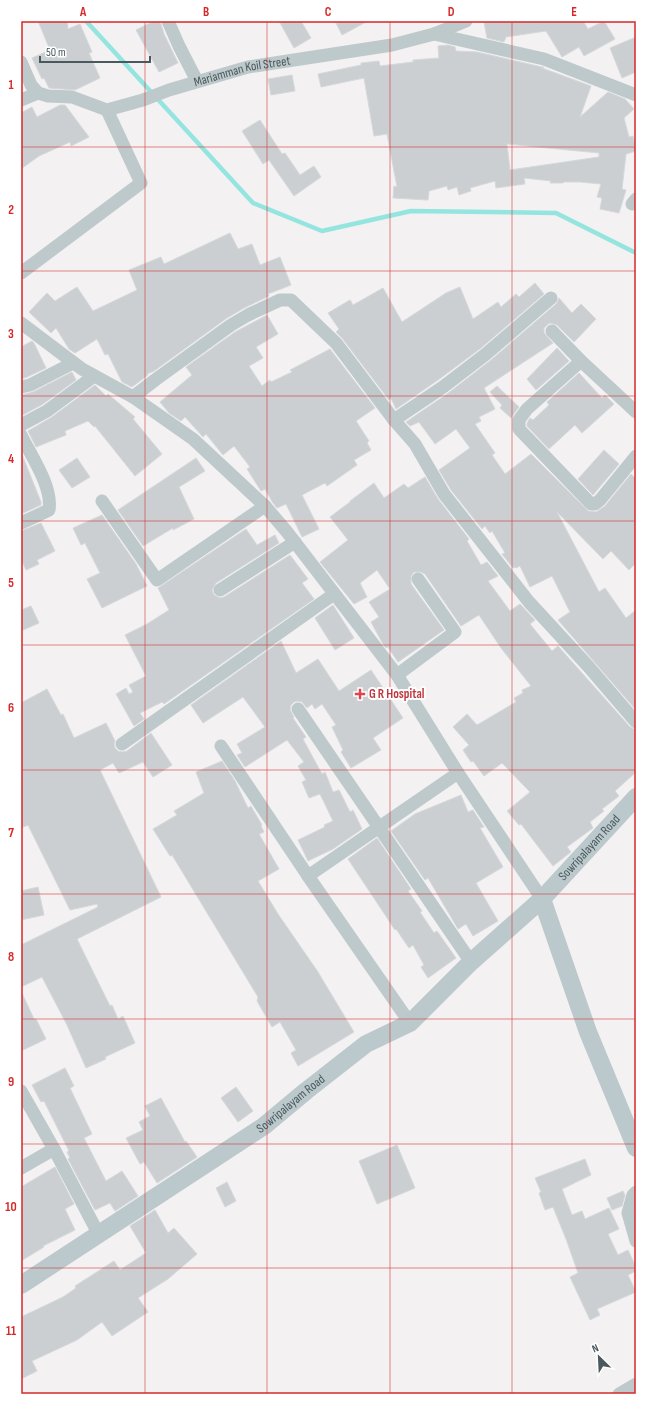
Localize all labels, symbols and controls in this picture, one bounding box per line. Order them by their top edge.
text: A [79,4,87,20]
text: B [203,4,209,20]
text: C [325,4,332,20]
text: D [448,4,455,20]
text: E [571,4,577,20]
scale bar [40,38,150,64]
text: 50 m [46,45,66,60]
street label: Mariamman Koil Street [192,53,291,90]
text: 1 [8,77,14,93]
text: 2 [8,202,14,218]
text: 3 [8,326,14,342]
text: 4 [8,451,14,467]
text: 5 [8,575,14,591]
place label: G R Hospital [369,686,425,702]
marker: G R Hospital [354,688,366,700]
text: 6 [8,700,14,716]
street label: Sowripalayam Road [555,811,624,884]
text: 7 [8,825,14,841]
text: 8 [8,949,14,965]
street label: Sowripalayam Road [253,1071,328,1137]
text: 9 [8,1074,14,1090]
text: 10 [5,1199,17,1215]
text: 11 [6,1323,16,1339]
north arrow [579,1337,619,1377]
text: N [590,1341,601,1355]

